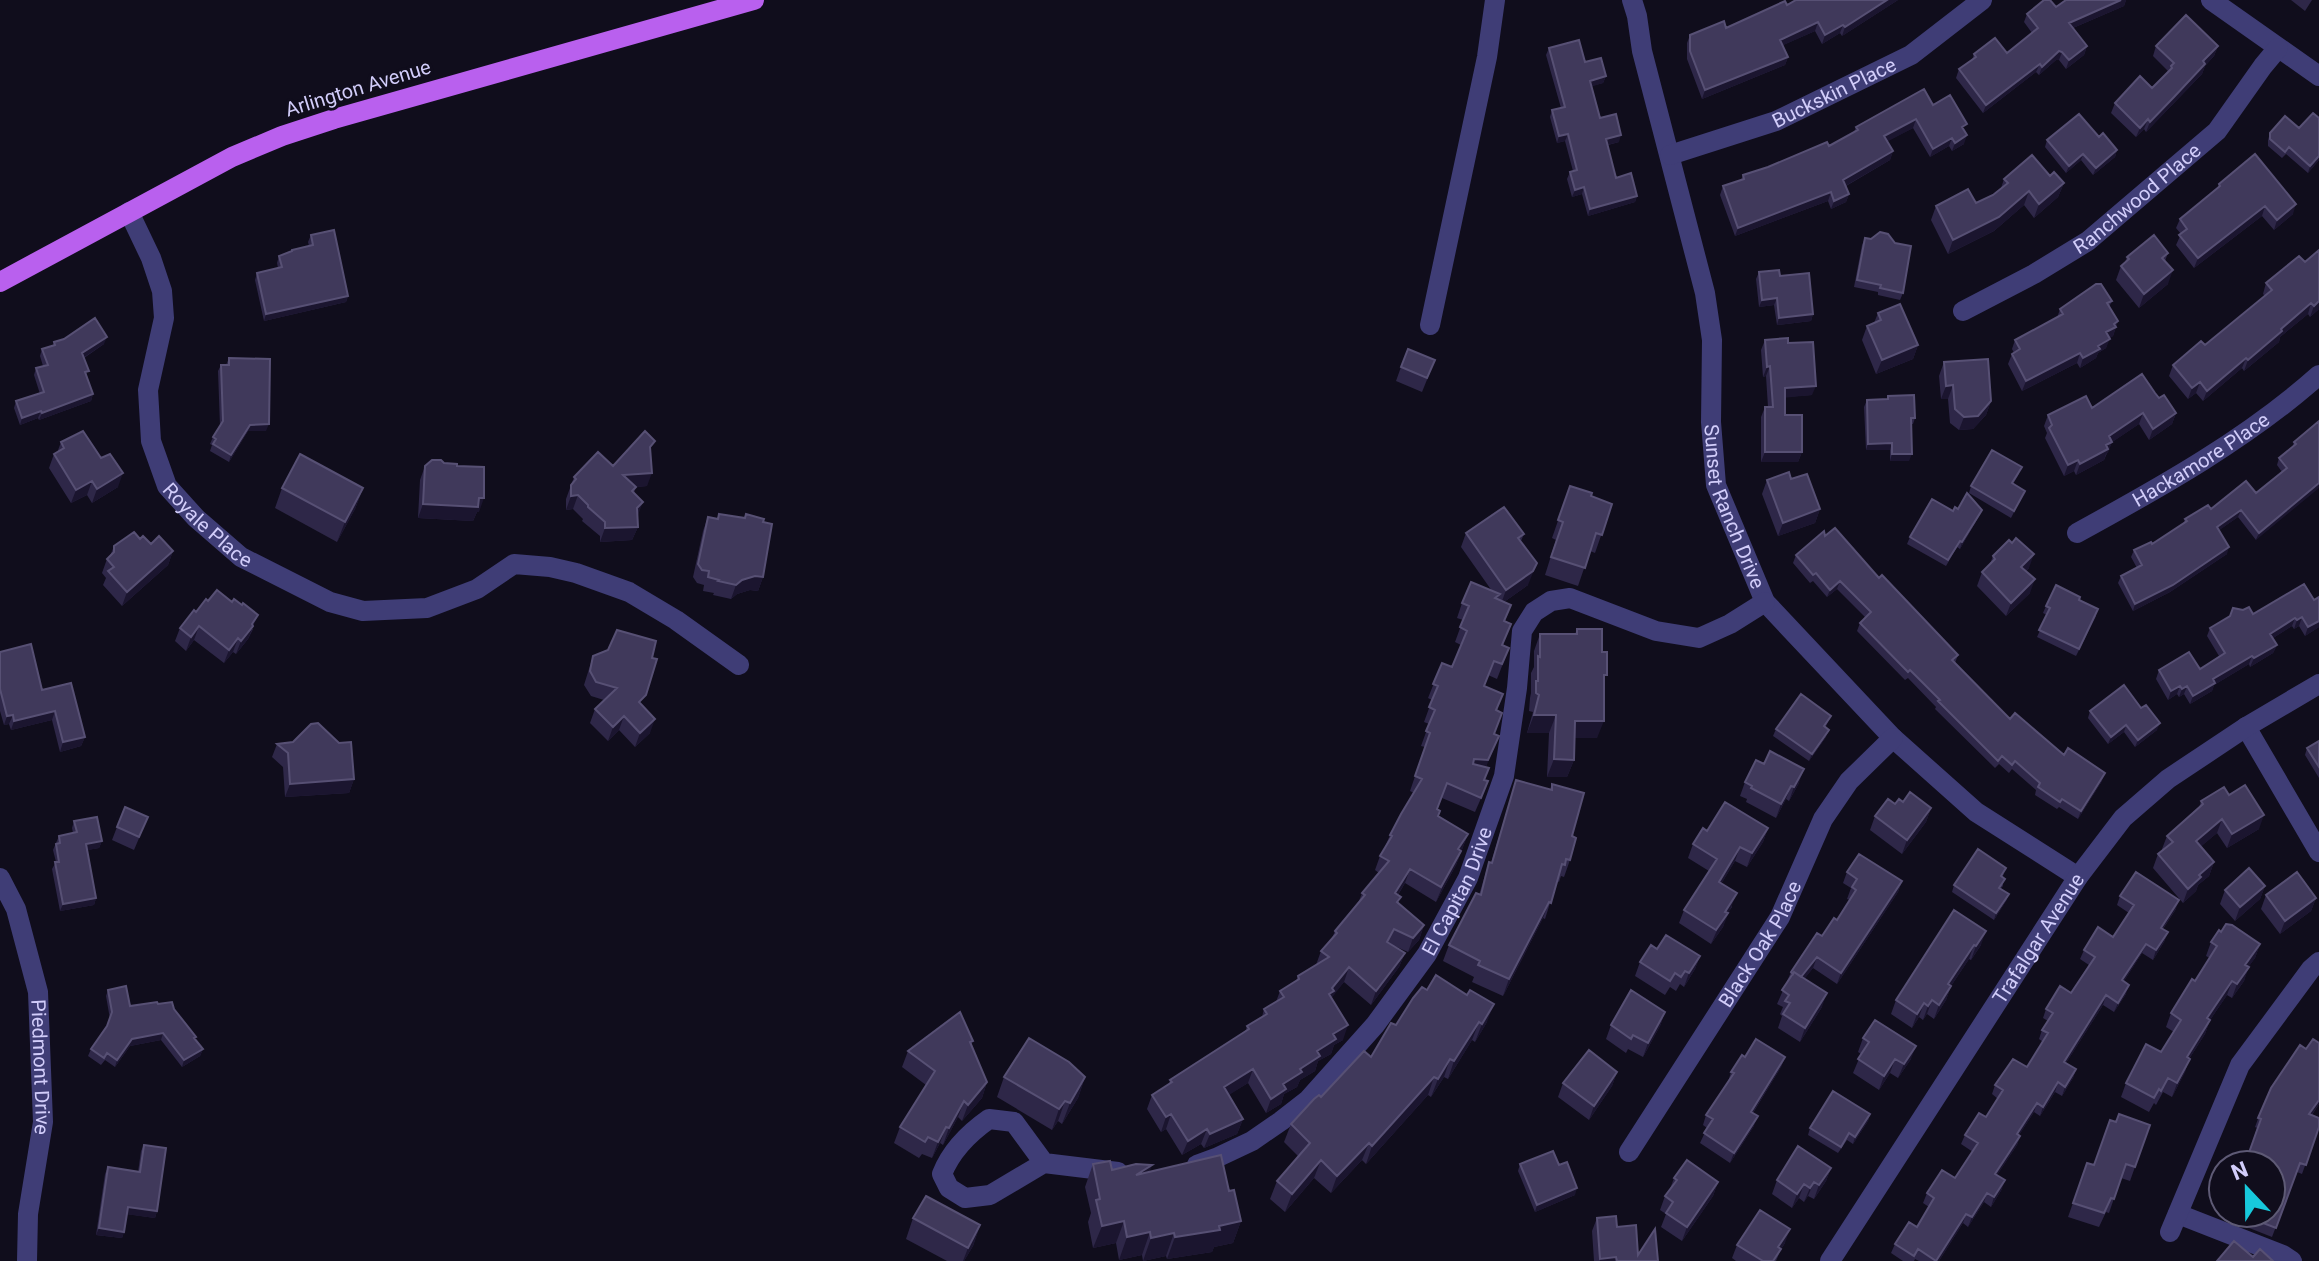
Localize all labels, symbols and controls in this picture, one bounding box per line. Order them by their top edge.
street label: Buckskin Place [1768,52,1900,133]
street label: Arlington Avenue [282,54,434,122]
street label: Ranchwood Place [2069,138,2206,259]
street label: Hackamore Place [2128,407,2274,512]
street label: Sunset Ranch Drive [1699,423,1770,592]
street label: Royale Place [158,478,256,573]
street label: El Capitan Drive [1416,824,1497,960]
street label: Trafalgar Avenue [1987,869,2089,1008]
street label: Black Oak Place [1713,877,1806,1012]
street label: Piedmont Drive [26,999,55,1137]
north arrow [2207,1149,2287,1229]
text: N [2228,1156,2252,1185]

